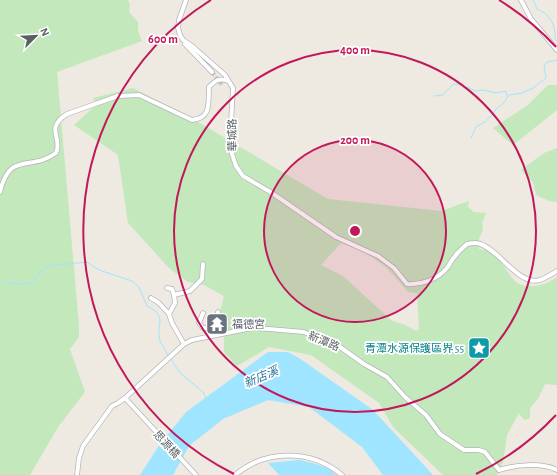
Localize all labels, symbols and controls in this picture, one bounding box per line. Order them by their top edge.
north arrow [16,16,56,56]
text: N [38,26,51,38]
text: 600 m [148,33,178,45]
text: 400 m [340,44,370,56]
street label: 華城路 [226,118,238,152]
text: 200 m [340,134,370,146]
centre of rings [348,224,362,238]
temple icon: 福德宮 [204,311,230,337]
place label: 福德宮 [232,318,265,330]
street label: 新潭路 [306,329,342,353]
place icon: 青潭水源保護區界 55 [466,335,492,361]
place label: 青潭水源保護區界 55 [365,342,464,354]
water label: 新店溪 [242,363,282,390]
street label: 思源橋 [151,428,183,460]

